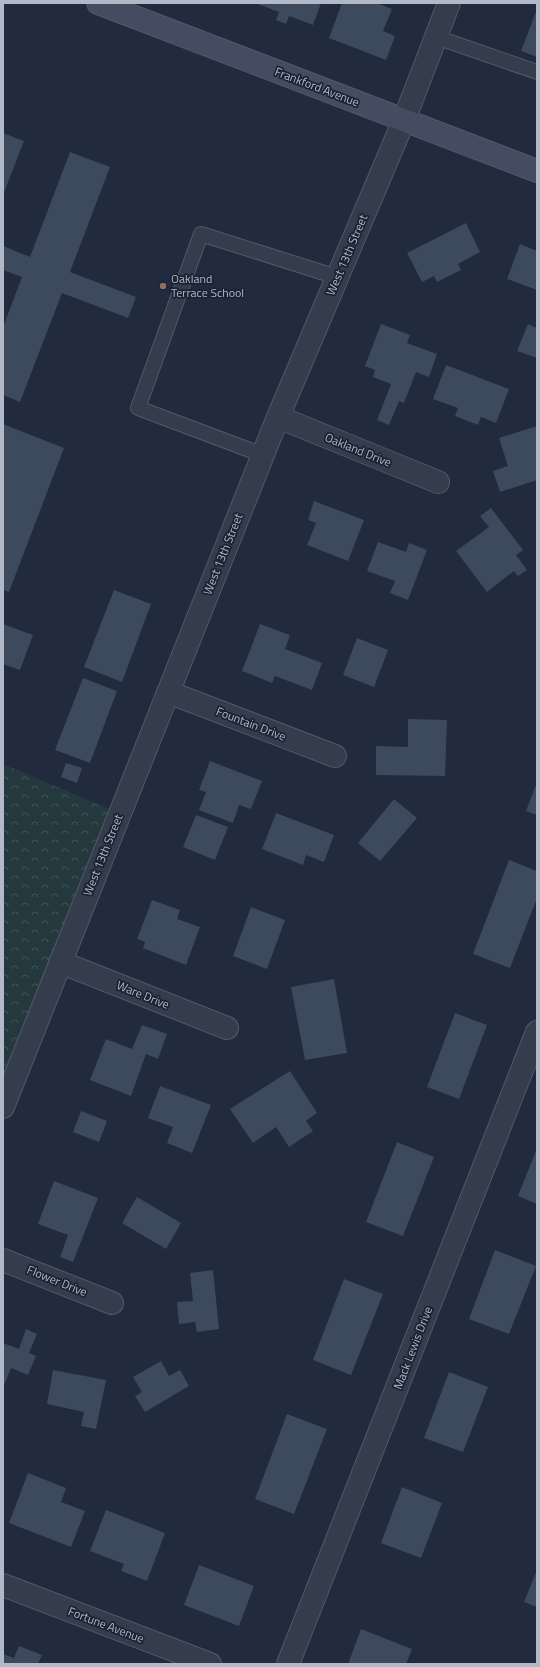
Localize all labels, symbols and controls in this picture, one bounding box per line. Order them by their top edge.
street label: Frankford Avenue [272,62,362,111]
street label: West 13th Street [321,211,373,298]
place label: Oakland Terrace School [171,269,244,302]
marker: Oakland Terrace School [158,281,168,291]
street label: Oakland Drive [322,428,394,471]
street label: West 13th Street [198,509,248,598]
street label: Fountain Drive [214,702,289,746]
street label: West 13th Street [78,810,128,899]
street label: Ware Drive [114,975,172,1014]
street label: Flower Drive [24,1260,90,1301]
street label: Mack Lewis Drive [388,1304,437,1392]
street label: Fortune Avenue [65,1601,147,1648]

